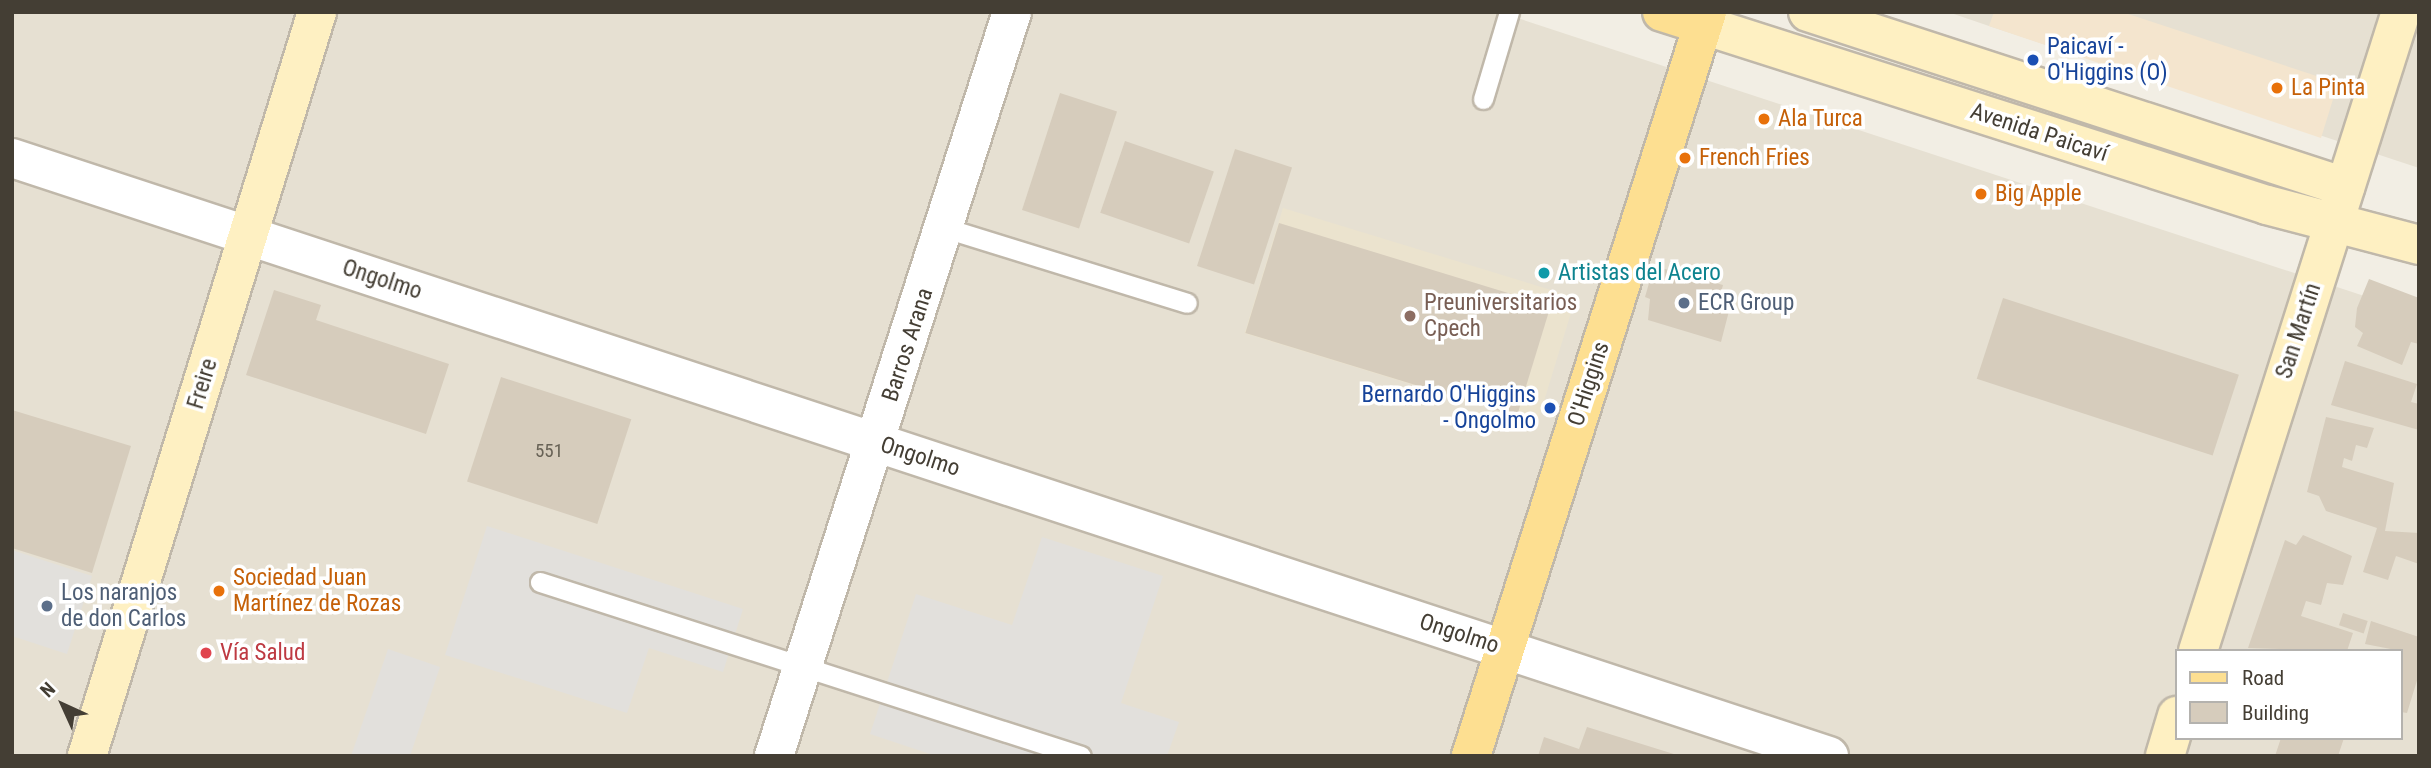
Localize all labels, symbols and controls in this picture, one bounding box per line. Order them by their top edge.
place label: Paicaví - O'Higgins (O) [2047,33,2168,87]
marker: Paicaví - O'Higgins (O) [2025,52,2041,68]
place label: La Pinta [2291,74,2365,102]
marker: La Pinta [2269,80,2285,96]
street label: Avenida Paicaví [1967,98,2111,168]
place label: Ala Turca [1778,105,1863,133]
marker: Ala Turca [1756,111,1772,127]
place label: French Fries [1699,144,1810,172]
marker: French Fries [1677,150,1693,166]
place label: Big Apple [1995,180,2081,208]
marker: Big Apple [1973,186,1989,202]
street label: Ongolmo [339,254,425,306]
place label: Artistas del Acero [1558,259,1721,287]
marker: Artistas del Acero [1536,265,1552,281]
street label: San Martín [2271,280,2327,382]
street label: Barros Arana [877,285,939,405]
place label: Preuniversitarios Cpech [1424,289,1577,343]
place label: ECR Group [1698,289,1794,317]
marker: ECR Group [1676,295,1692,311]
marker: Preuniversitarios Cpech [1402,308,1418,324]
street label: O'Higgins [1562,338,1616,430]
street label: Freire [182,355,224,413]
place label: Bernardo O'Higgins - Ongolmo [1361,381,1536,435]
marker: Bernardo O'Higgins - Ongolmo [1542,400,1558,416]
street label: Ongolmo [877,431,963,483]
house number: 551 [535,440,563,462]
place label: Sociedad Juan Martínez de Rozas [233,564,401,618]
place label: Los naranjos de don Carlos [61,579,186,633]
marker: Sociedad Juan Martínez de Rozas [211,583,227,599]
marker: Los naranjos de don Carlos [39,598,55,614]
street label: Ongolmo [1416,608,1502,660]
place label: Vía Salud [220,639,305,667]
marker: Vía Salud [198,645,214,661]
legend [2176,649,2403,740]
text: Road [2242,666,2284,690]
north arrow [28,670,98,740]
text: N [36,678,60,702]
text: Building [2242,701,2309,725]

